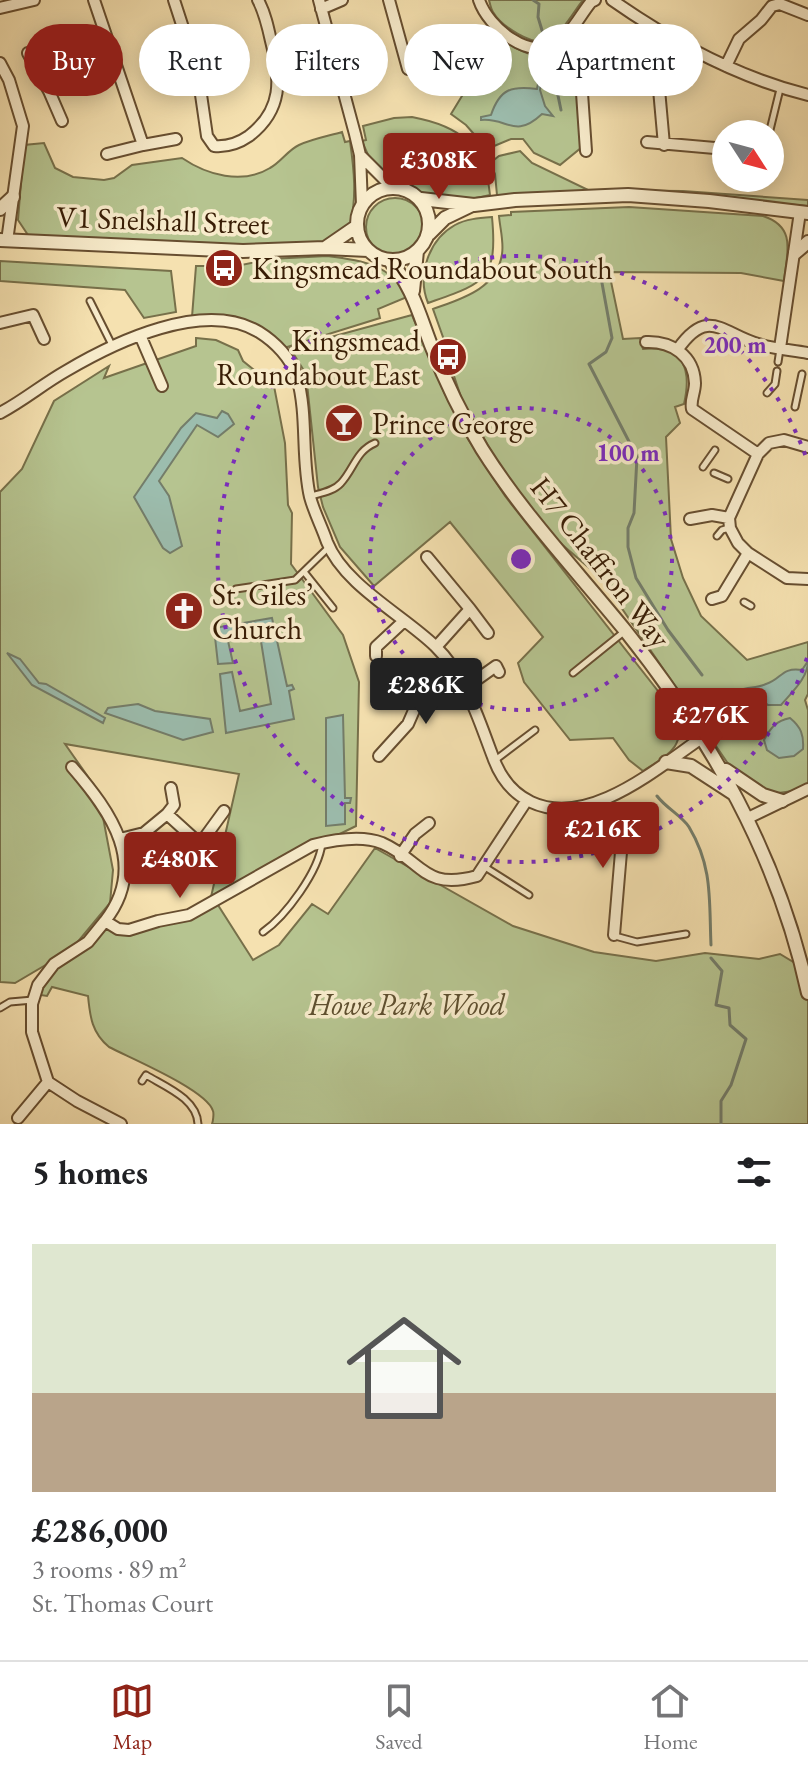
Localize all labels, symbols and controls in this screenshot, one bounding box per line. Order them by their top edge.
chip: Buy [24,24,123,96]
chip: Rent [139,24,250,96]
chip: Filters [266,24,388,96]
chip: New [404,24,512,96]
chip: Apartment [528,24,703,96]
north arrow [712,120,784,192]
map controls [712,120,784,192]
pin: £308K [383,133,495,201]
text: £308K [401,142,477,176]
street label: V1 Snelshall Street [56,197,271,243]
bus stop icon: Kingsmead Roundabout South [203,247,245,289]
place label: Kingsmead Roundabout South [252,249,613,288]
place label: Kingsmead Roundabout East [216,321,421,394]
text: 200 m [703,329,767,360]
bus stop icon: Kingsmead Roundabout East [427,336,469,378]
bar icon: Prince George [323,402,365,444]
place label: Prince George [372,404,534,443]
text: 100 m [596,437,660,468]
street label: H7 Chaffron Way [522,469,681,656]
centre of rings [507,545,535,573]
place label: St. Giles’ Church [212,575,313,648]
church icon: St. Giles’ Church [163,590,205,632]
pin: £286K [370,658,482,726]
text: £286K [388,667,464,701]
pin: £276K [655,688,767,756]
text: £276K [673,697,749,731]
pin: £216K [547,802,659,870]
text: £216K [565,811,641,845]
pin: £480K [124,832,236,900]
text: £480K [142,841,218,875]
park label: Howe Park Wood [308,985,506,1024]
text: 5 homes [32,1150,148,1194]
icon: filters [732,1150,776,1194]
icon: home [332,1296,476,1440]
text: £286,000 [32,1508,168,1552]
text: 3 rooms · 89 m² [32,1552,187,1586]
text: St. Thomas Court [32,1586,213,1620]
tab: Map [110,1679,154,1756]
tab: Saved [375,1679,422,1756]
tab: Home [643,1679,698,1756]

